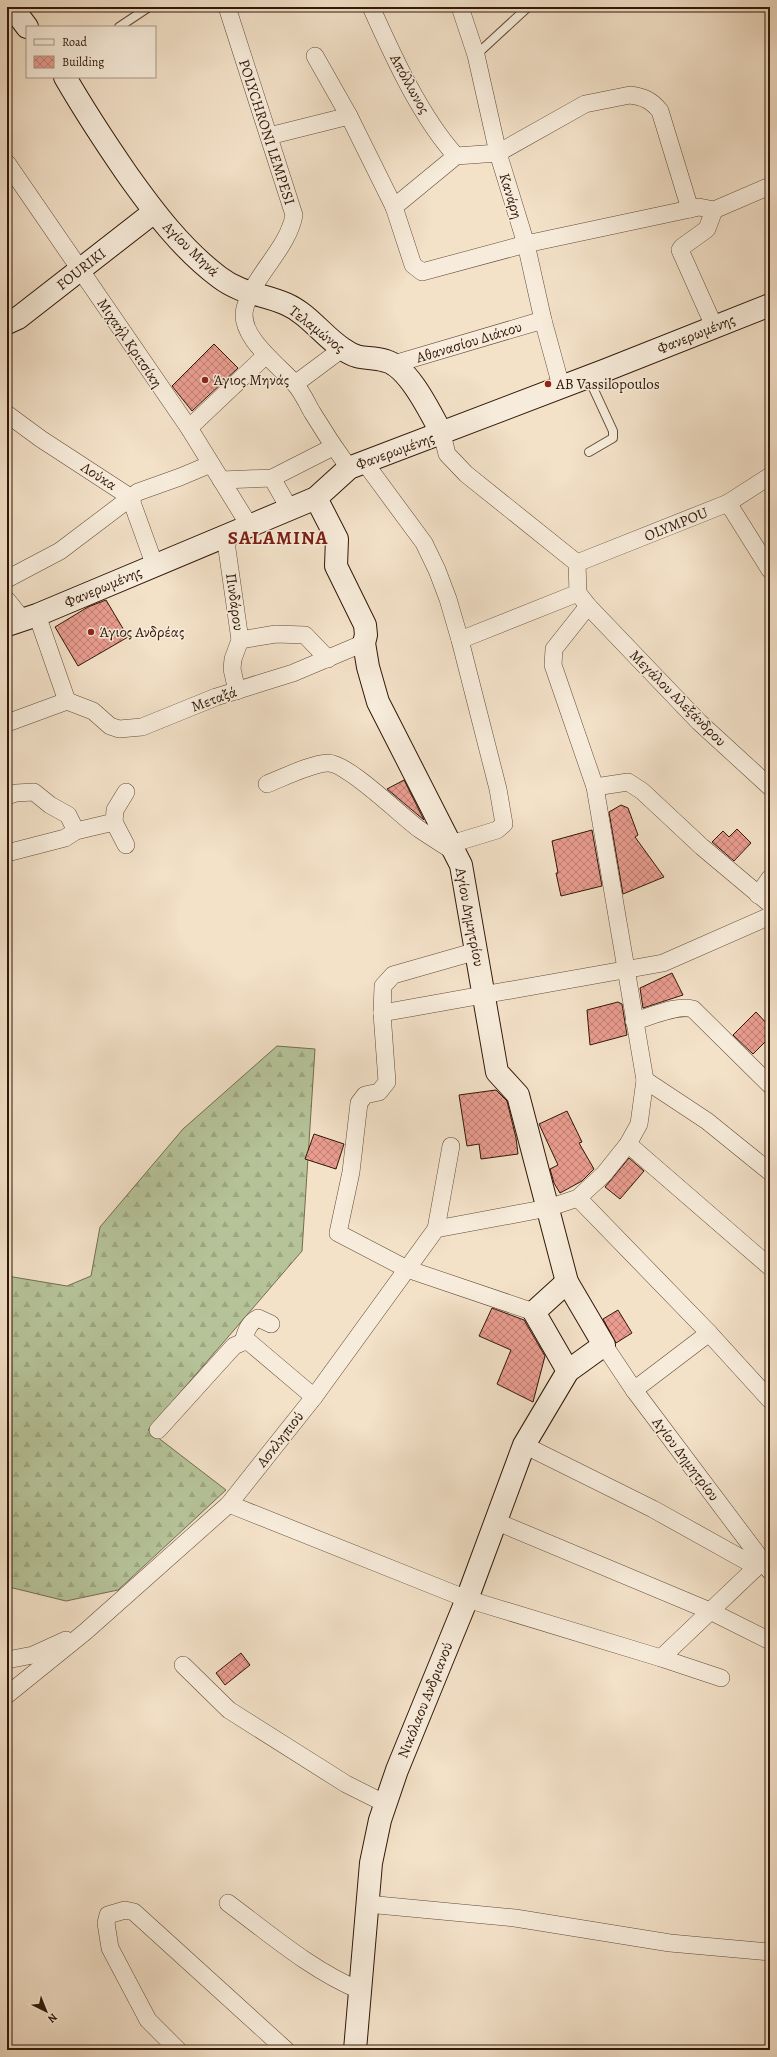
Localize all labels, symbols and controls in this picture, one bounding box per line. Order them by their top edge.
legend [26,26,156,78]
text: Road [62,34,88,50]
street label: Απόλλωνος [385,50,435,117]
text: Building [62,54,104,70]
street label: POLYCHRONI LEMPESI [234,57,300,207]
street label: Κανάρη [495,171,527,221]
street label: Αγίου Μηνά [158,216,224,281]
street label: FOURIKI [52,243,110,295]
street label: Μιχαήλ Κριτσίκη [93,294,167,392]
street label: Τελαμώνος [285,301,349,357]
street label: Φανερωμένης [654,309,738,359]
street label: Αθανασίου Διάκου [413,316,524,368]
place label: Άγιος Μηνάς [213,370,289,390]
place label: AB Vassilopoulos [555,374,660,394]
marker: Άγιος Μηνάς [200,375,210,385]
marker: AB Vassilopoulos [543,379,553,389]
street label: Φανερωμένης [353,428,437,474]
street label: Λούκα [76,457,121,495]
street label: OLYMPOU [641,502,711,546]
district label: SALAMINA [228,525,328,551]
street label: Φανερωμένης [61,562,145,612]
street label: Πινδάρου [221,572,249,632]
place label: Άγιος Ανδρέας [99,622,184,642]
marker: Άγιος Ανδρέας [86,627,96,637]
street label: Μεγάλου Αλεξάνδρου [625,645,731,751]
street label: Μεταξά [188,682,240,716]
street label: Αγίου Δημητρίου [450,865,489,968]
street label: Ασκληπιού [251,1407,308,1472]
street label: Αγίου Δημητρίου [647,1412,724,1505]
street label: Νικόλαου Ανδριανού [393,1639,457,1761]
north arrow [26,1991,66,2031]
text: N [44,2010,61,2026]

